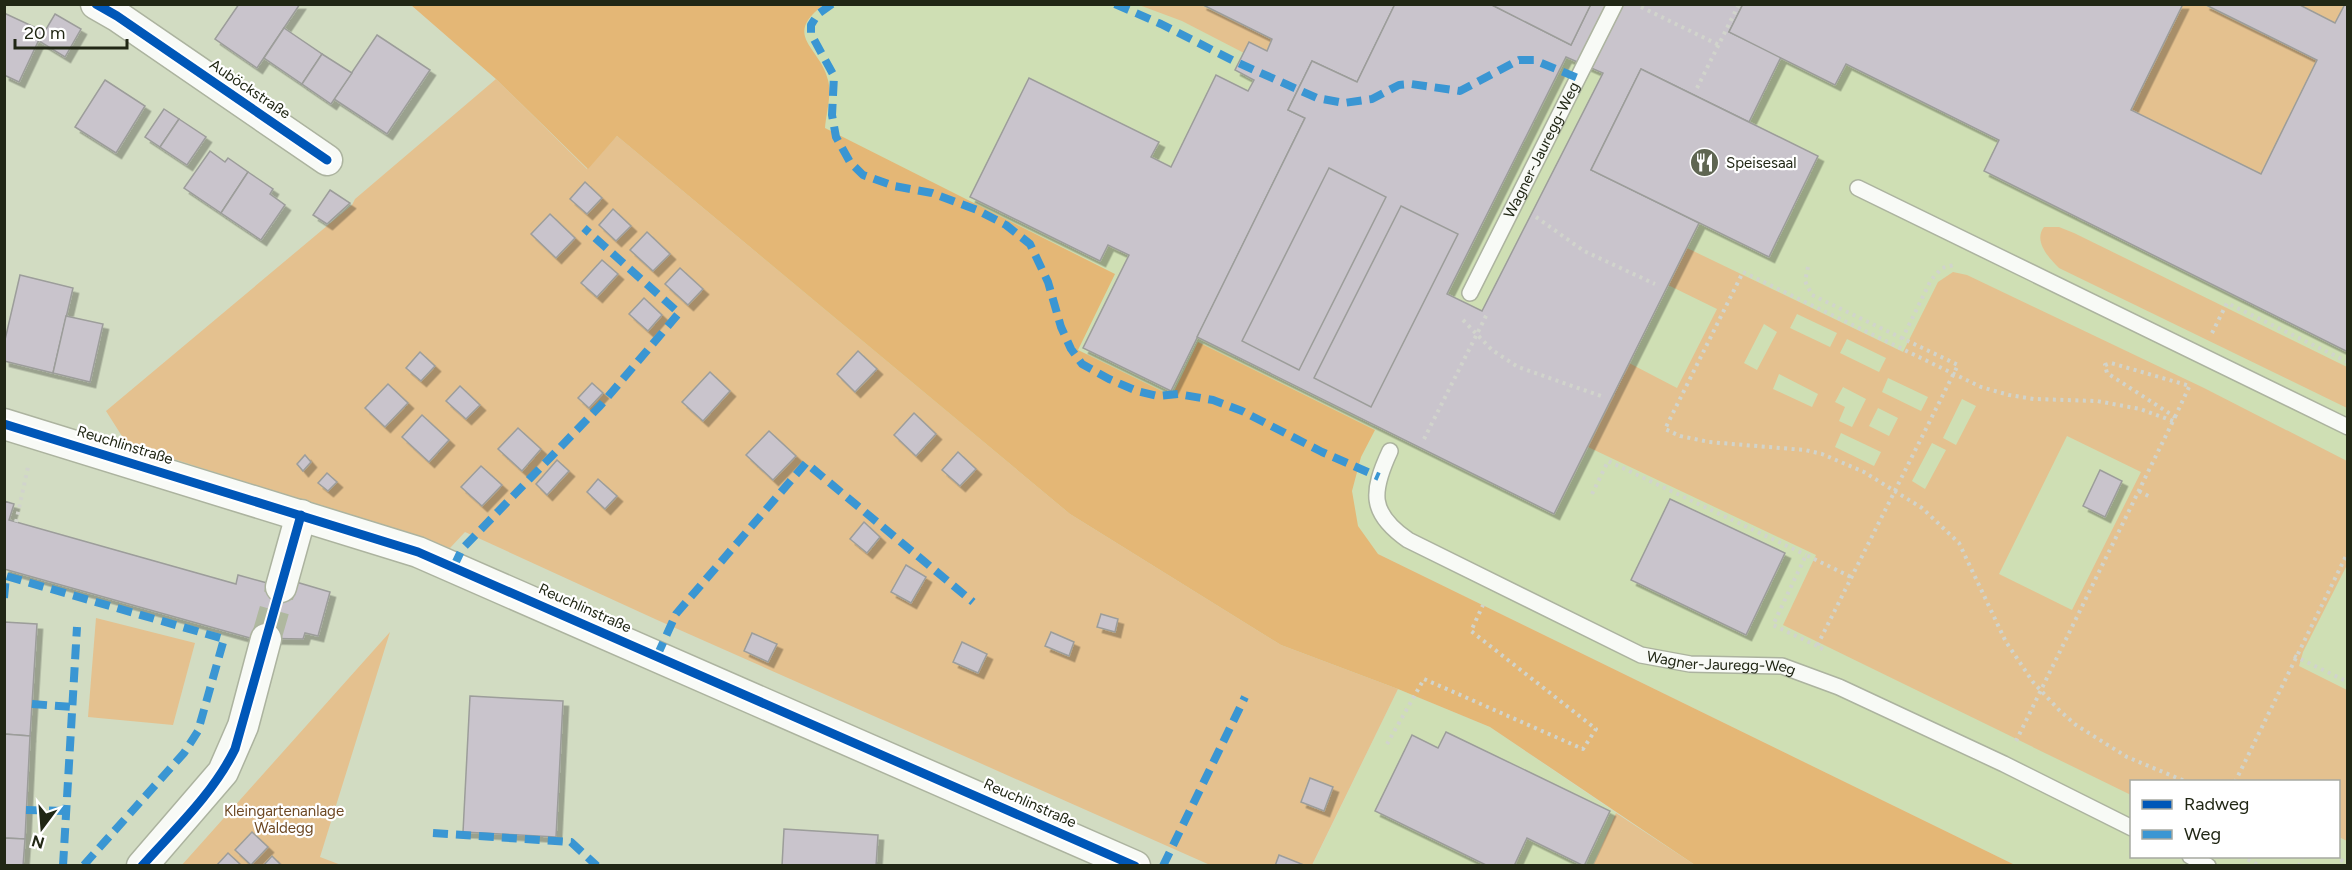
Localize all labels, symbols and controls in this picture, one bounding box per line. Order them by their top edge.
scale bar [15,12,128,50]
text: 20 m [24,22,65,44]
street label: Auböckstraße [206,55,294,123]
street label: Wagner-Jauregg-Weg [1500,79,1583,221]
restaurant icon: Speisesaal [1689,147,1721,179]
place label: Speisesaal [1726,154,1797,172]
street label: Reuchlinstraße [75,422,175,468]
street label: Reuchlinstraße [536,580,634,636]
street label: Wagner-Jauregg-Weg [1645,647,1798,679]
street label: Reuchlinstraße [981,775,1079,831]
legend [2130,780,2340,858]
text: Radweg [2184,793,2249,815]
north arrow [12,798,72,858]
park label: Kleingartenanlage Waldegg [224,802,344,837]
text: Weg [2184,823,2221,845]
text: N [29,831,47,853]

